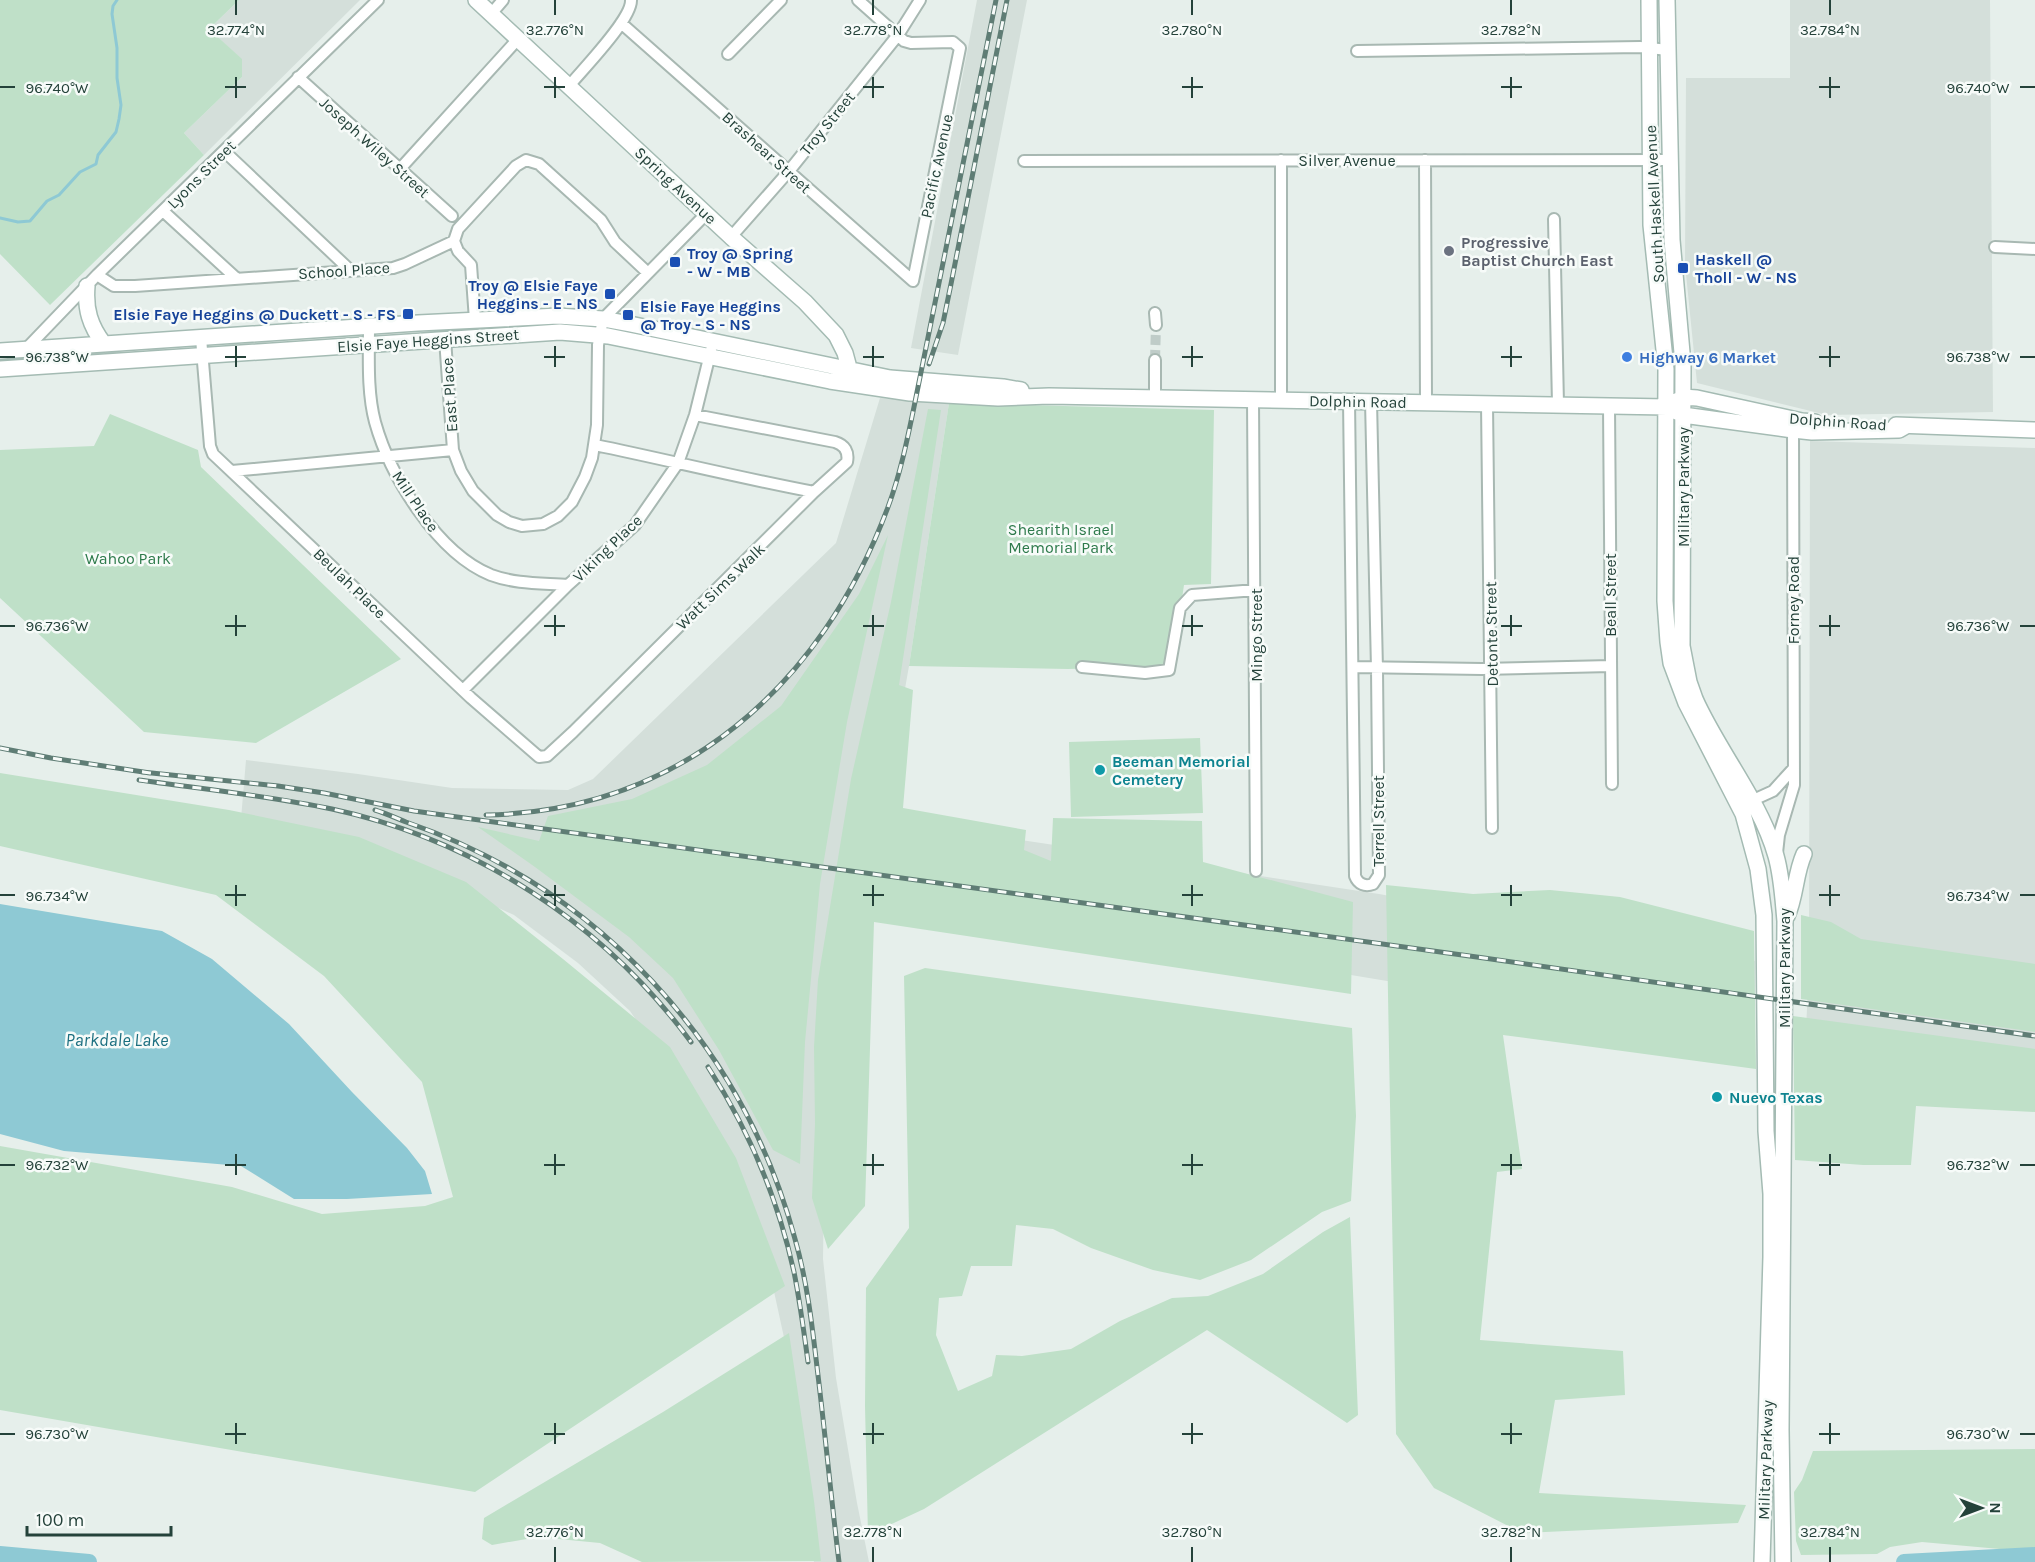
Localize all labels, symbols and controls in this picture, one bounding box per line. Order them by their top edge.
text: 32.774°N [207,21,265,39]
text: 32.776°N [526,21,584,39]
text: 32.778°N [844,21,902,39]
text: 32.780°N [1162,21,1222,39]
text: 32.782°N [1481,21,1541,39]
text: 32.784°N [1800,21,1860,39]
text: 96.740°W [26,79,89,97]
text: 96.740°W [1947,79,2010,97]
street label: Troy Street [796,88,859,159]
street label: Joseph Wiley Street [316,93,434,202]
street label: Brashear Street [718,107,815,197]
street label: Pacific Avenue [916,112,957,220]
street label: South Haskell Avenue [1641,125,1668,283]
street label: Lyons Street [163,136,240,213]
street label: Spring Avenue [631,143,720,228]
street label: Silver Avenue [1298,151,1396,170]
place label: Progressive Baptist Church East [1461,233,1613,270]
place label: Troy @ Spring - W - MB [687,244,793,281]
marker: Progressive Baptist Church East [1442,244,1456,258]
place label: Haskell @ Tholl - W - NS [1695,250,1797,287]
marker: Troy @ Spring - W - MB [668,255,682,269]
street label: School Place [297,258,391,283]
marker: Haskell @ Tholl - W - NS [1676,261,1690,275]
place label: Troy @ Elsie Faye Heggins - E - NS [468,276,598,313]
marker: Troy @ Elsie Faye Heggins - E - NS [603,287,617,301]
place label: Elsie Faye Heggins @ Troy - S - NS [640,297,781,334]
place label: Elsie Faye Heggins @ Duckett - S - FS [113,305,396,324]
marker: Elsie Faye Heggins @ Duckett - S - FS [401,307,415,321]
marker: Elsie Faye Heggins @ Troy - S - NS [621,308,635,322]
street label: Elsie Faye Heggins Street [336,325,520,356]
text: 96.738°W [25,348,89,366]
place label: Highway 6 Market [1639,348,1776,367]
text: 96.738°W [1946,348,2010,366]
marker: Highway 6 Market [1620,350,1634,364]
street label: East Place [437,357,462,433]
street label: Dolphin Road [1309,391,1407,412]
street label: Dolphin Road [1788,409,1887,434]
street label: Military Parkway [1674,427,1693,547]
street label: Mill Place [388,467,443,535]
street label: Viking Place [569,511,646,586]
park label: Shearith Israel Memorial Park [1008,520,1114,557]
street label: Watt Sims Walk [672,539,769,634]
street label: Beulah Place [310,544,390,623]
park label: Wahoo Park [85,549,171,568]
street label: Beall Street [1601,553,1620,637]
street label: Forney Road [1784,556,1803,644]
street label: Detonte Street [1481,581,1502,687]
street label: Mingo Street [1247,588,1266,682]
text: 96.736°W [26,617,89,635]
text: 96.736°W [1947,617,2010,635]
place label: Beeman Memorial Cemetery [1112,752,1250,789]
marker: Beeman Memorial Cemetery [1093,763,1107,777]
street label: Terrell Street [1369,775,1388,867]
text: 96.734°W [26,887,89,905]
text: 96.734°W [1947,887,2010,905]
street label: Military Parkway [1775,908,1794,1028]
water label: Parkdale Lake [66,1029,168,1051]
place label: Nuevo Texas [1729,1088,1823,1107]
marker: Nuevo Texas [1710,1090,1724,1104]
text: 96.732°W [25,1156,89,1174]
text: 96.732°W [1946,1156,2010,1174]
street label: Military Parkway [1754,1399,1777,1520]
text: 96.730°W [25,1425,89,1443]
text: 96.730°W [1946,1425,2010,1443]
north arrow [1951,1478,2011,1538]
scale bar [27,1499,171,1537]
text: N [1986,1502,2005,1514]
text: 100 m [36,1509,84,1531]
text: 32.776°N [526,1523,584,1541]
text: 32.778°N [844,1523,902,1541]
text: 32.780°N [1162,1523,1222,1541]
text: 32.782°N [1481,1523,1541,1541]
text: 32.784°N [1800,1523,1860,1541]

